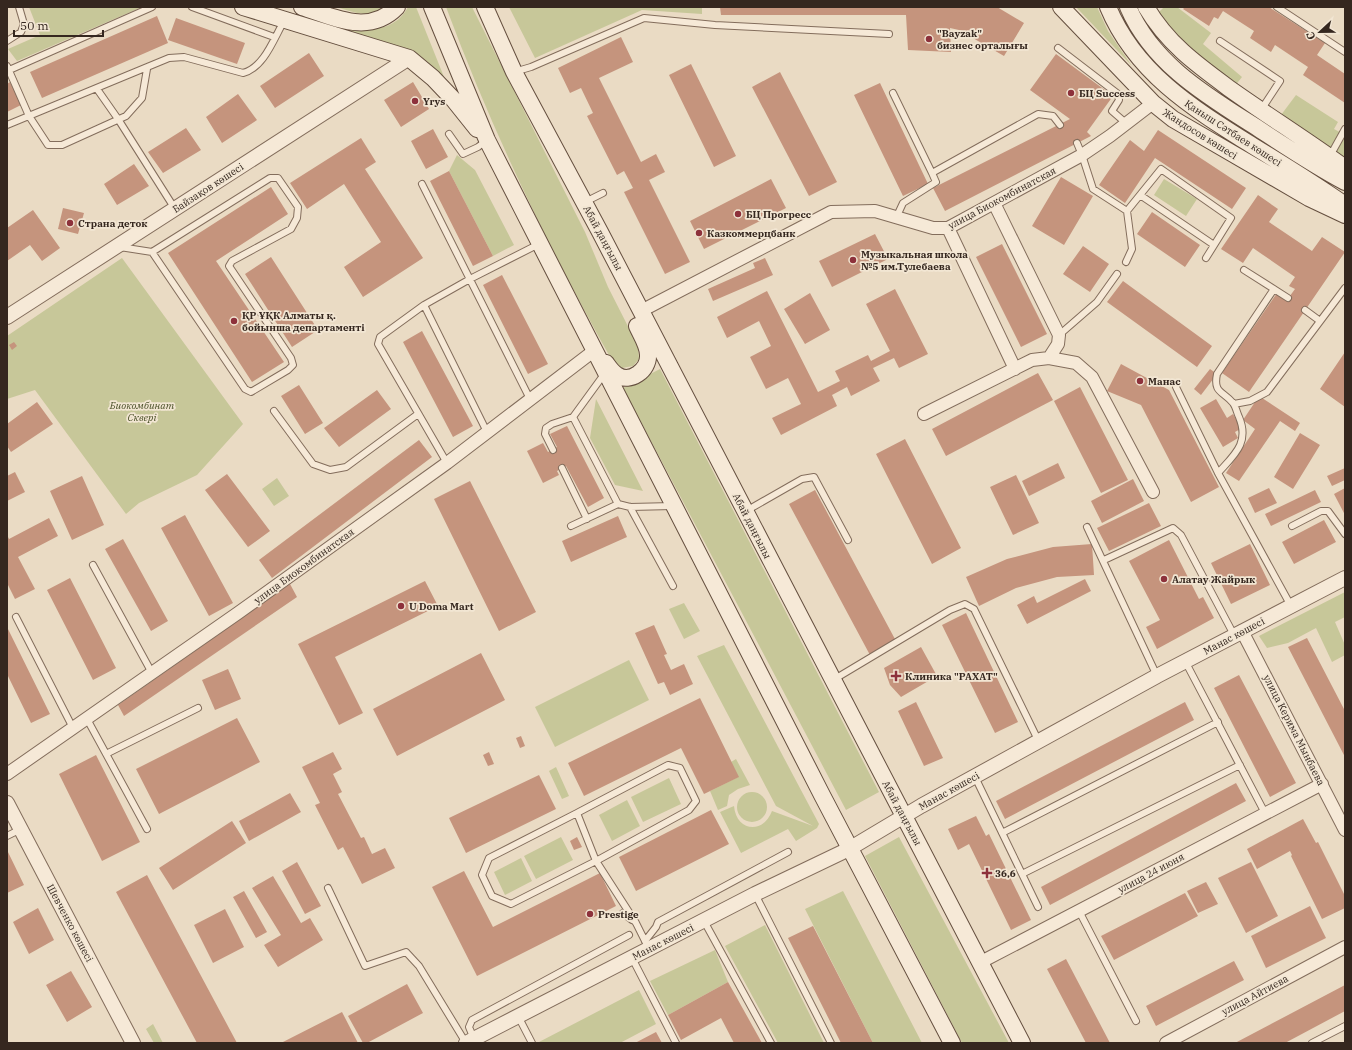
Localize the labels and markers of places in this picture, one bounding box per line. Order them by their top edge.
place label: "Bayzak" бизнес орталығы [937,27,1028,52]
marker: "Bayzak" бизнес орталығы [924,34,934,44]
place label: БЦ Success [1079,87,1135,100]
marker: БЦ Success [1066,88,1076,98]
place label: Yrys [423,95,445,108]
marker: Yrys [410,96,420,106]
place label: БЦ Прогресс [746,208,812,221]
marker: БЦ Прогресс [733,209,743,219]
place label: Страна деток [78,217,148,230]
marker: Страна деток [65,218,75,228]
place label: Казкоммерцбанк [707,227,795,240]
marker: Казкоммерцбанк [694,228,704,238]
place label: Музыкальная школа №5 им.Тулебаева [861,248,968,273]
marker: Музыкальная школа №5 им.Тулебаева [848,255,858,265]
place label: ҚР ҰҚК Алматы қ. бойынша департаменті [242,309,365,334]
marker: ҚР ҰҚК Алматы қ. бойынша департаменті [229,316,239,326]
place label: Манас [1148,375,1181,388]
marker: Манас [1135,376,1145,386]
place label: Алатау Жайрык [1172,573,1255,586]
marker: Алатау Жайрык [1159,574,1169,584]
place label: U Doma Mart [409,600,474,613]
marker: U Doma Mart [396,601,406,611]
marker: Клиника "РАХАТ" [890,670,902,682]
place label: Клиника "РАХАТ" [905,670,998,683]
place label: 36,6 [995,867,1016,880]
marker: 36,6 [982,868,992,878]
place label: Prestige [598,908,639,921]
marker: Prestige [585,909,595,919]

